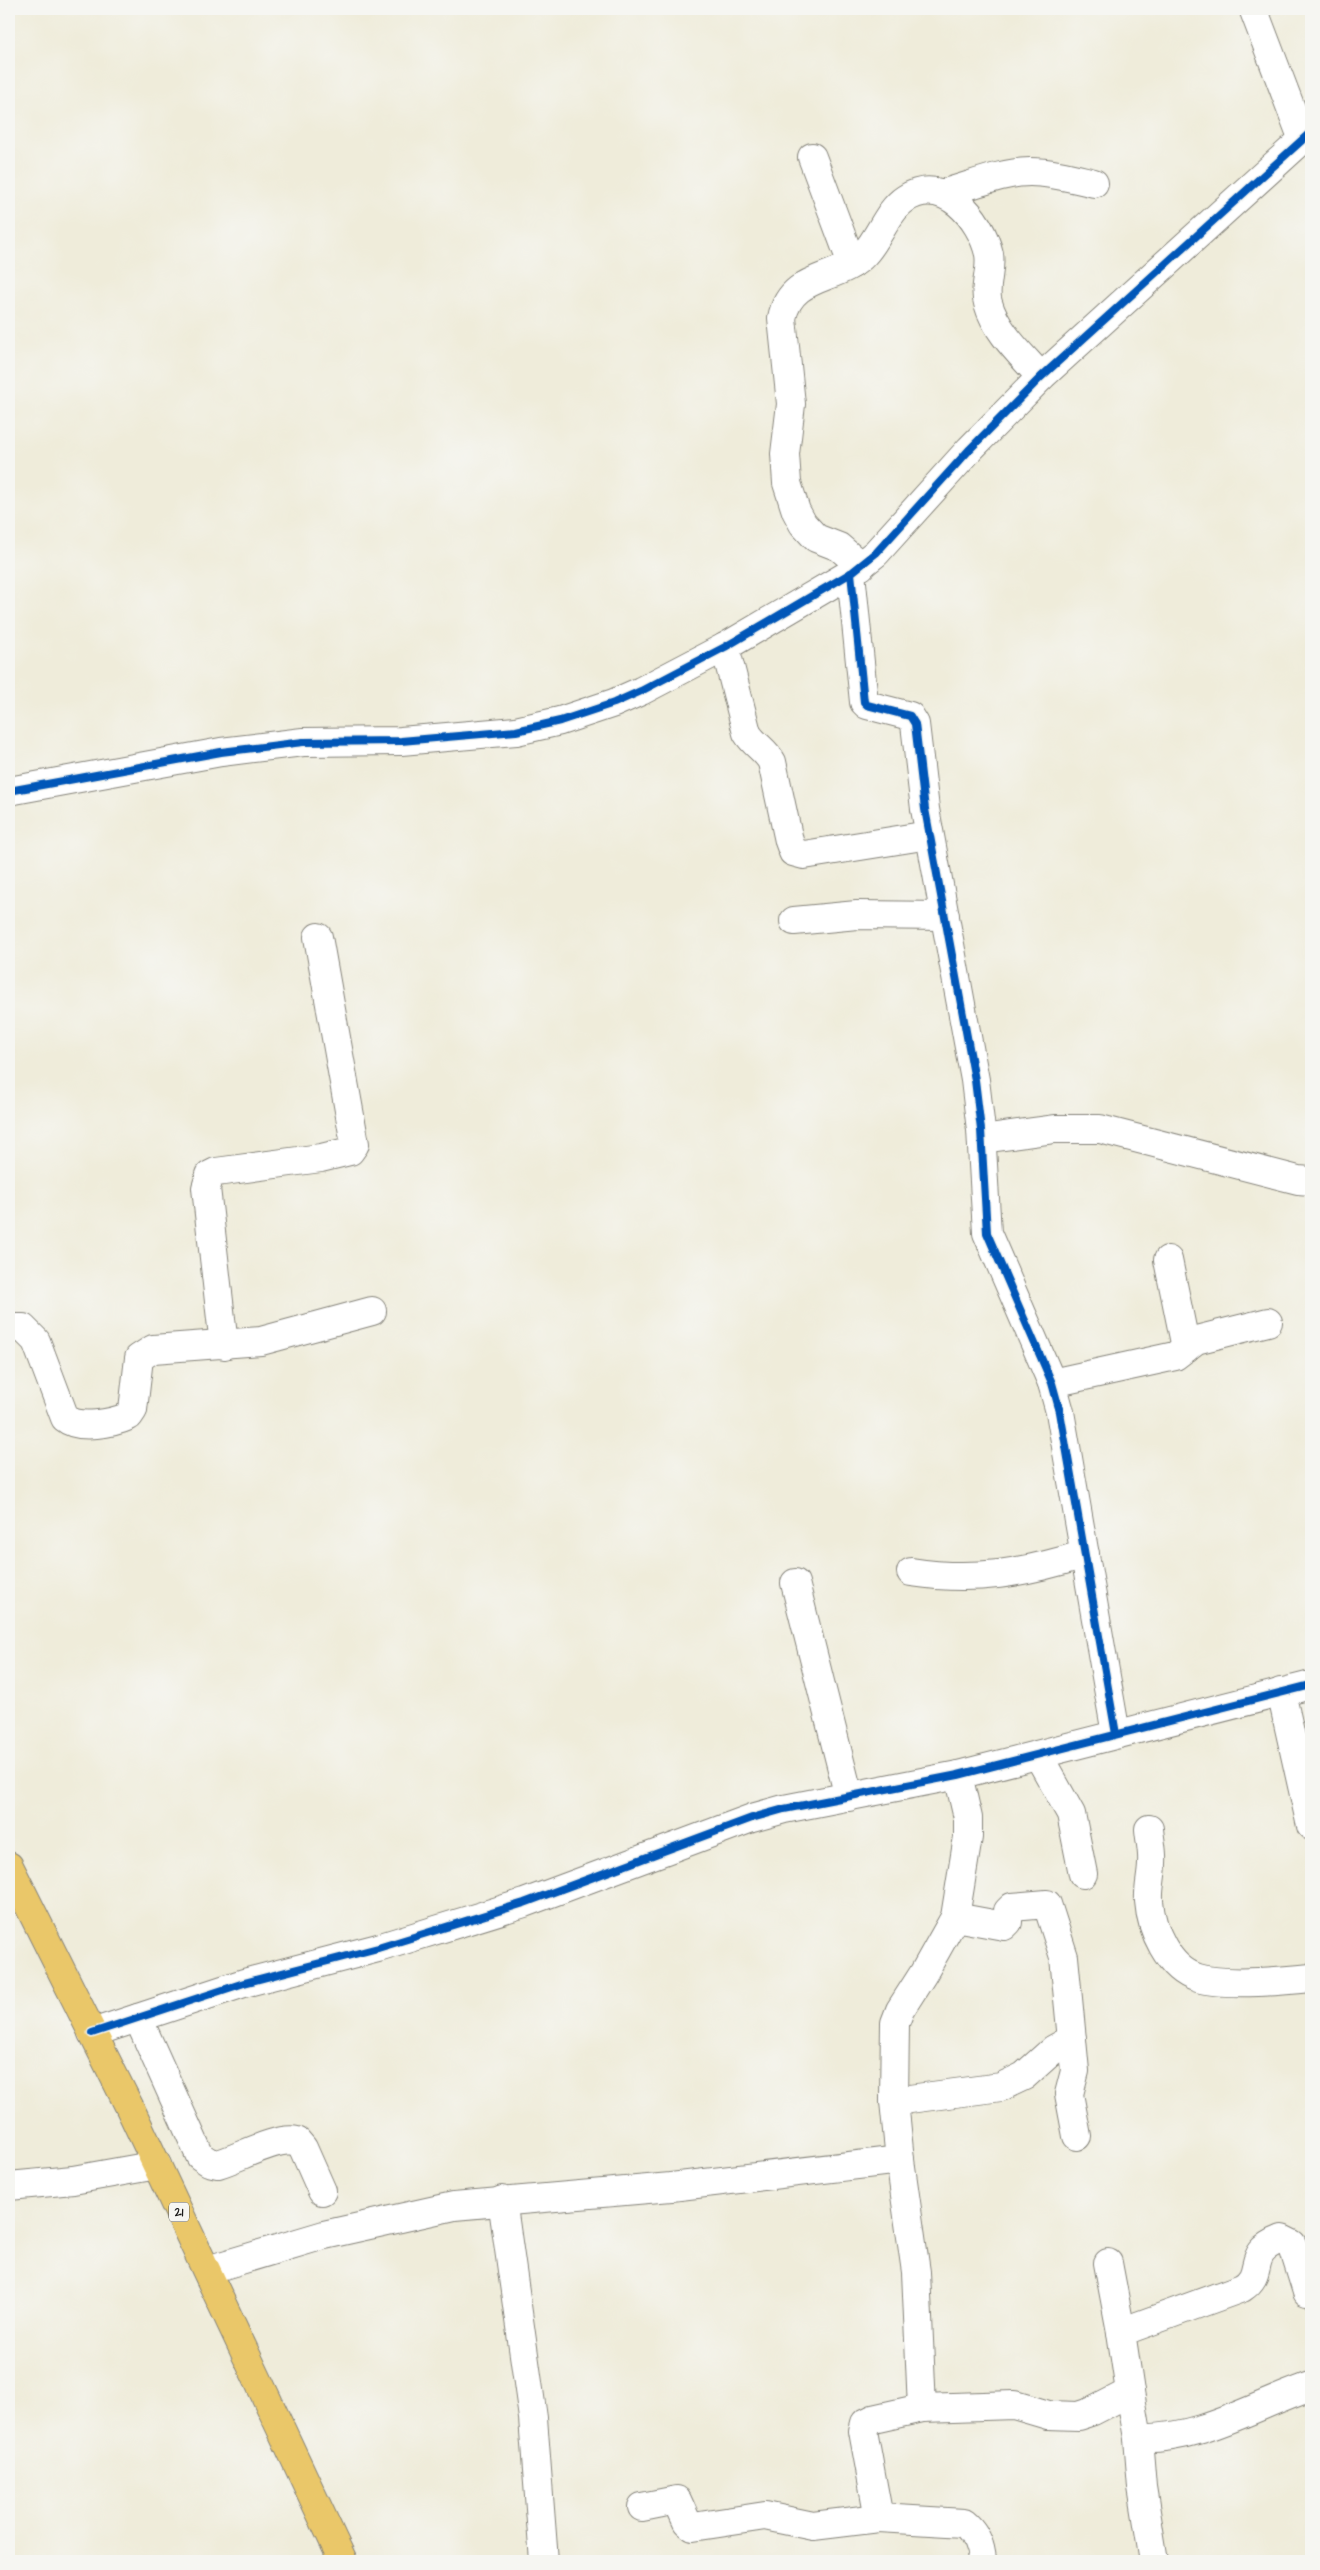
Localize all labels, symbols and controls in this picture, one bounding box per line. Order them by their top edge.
road number: 21 [169,2202,189,2222]

